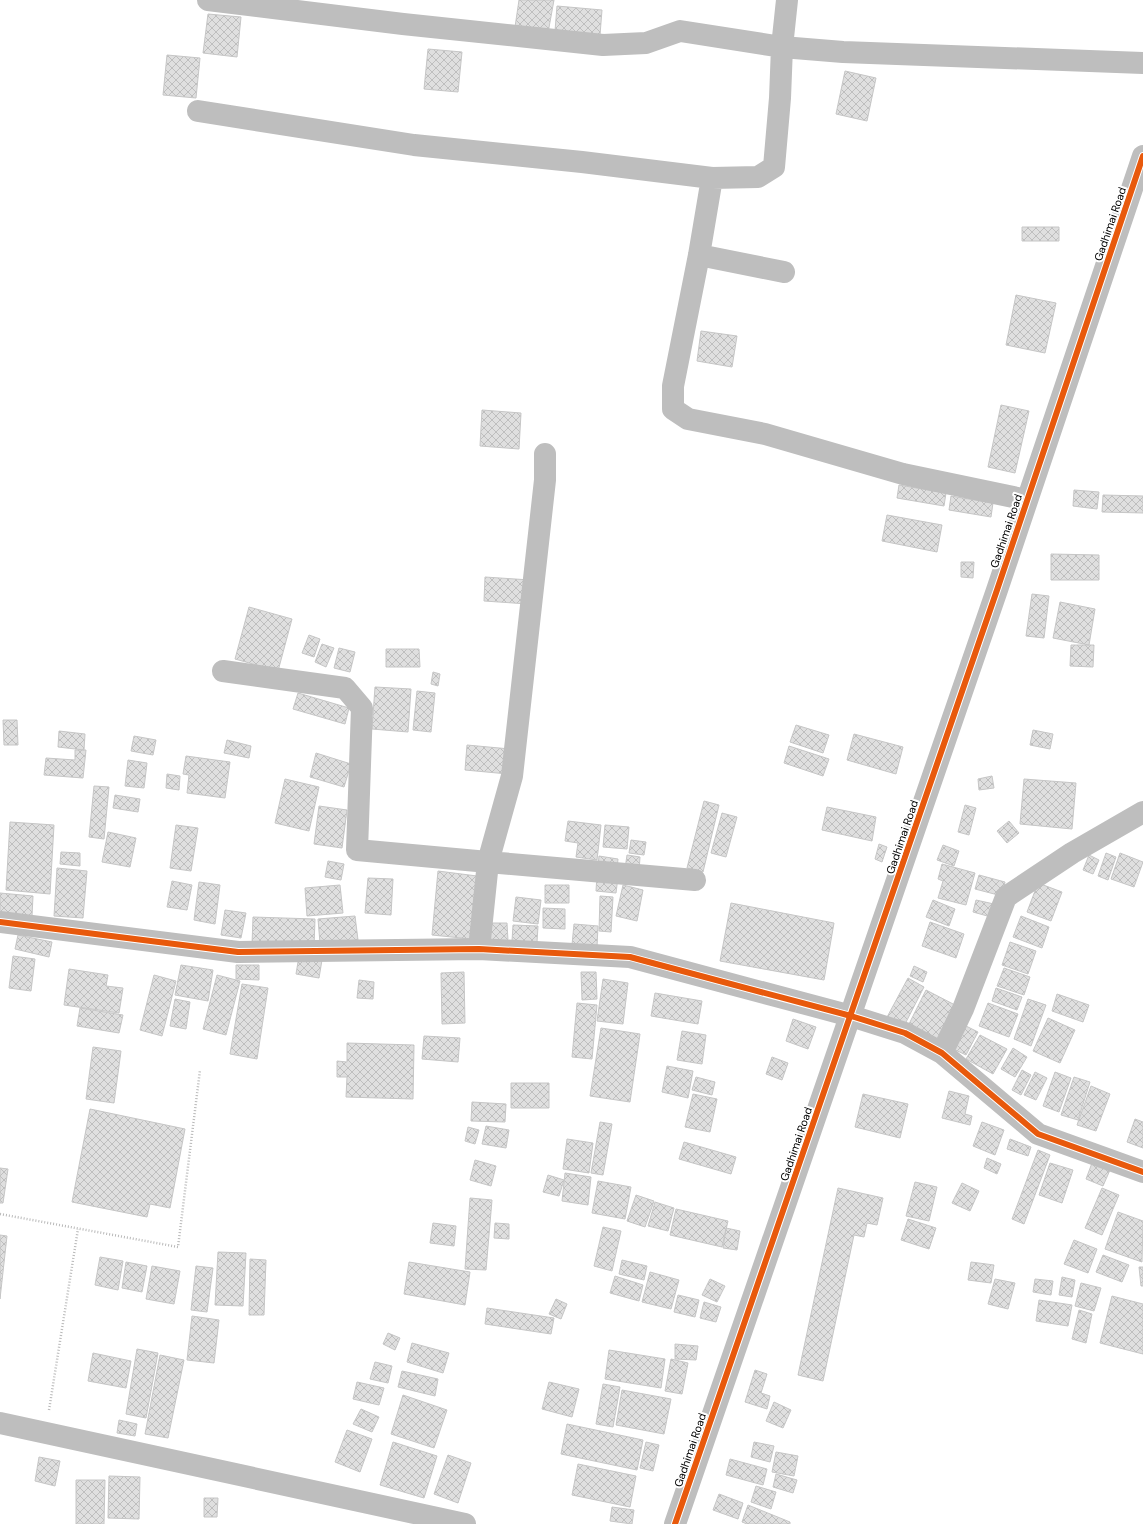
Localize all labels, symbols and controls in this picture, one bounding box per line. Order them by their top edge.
street label: Gadhimai Road [1091,185,1129,263]
street label: Gadhimai Road [987,492,1025,570]
street label: Gadhimai Road [883,798,921,876]
street label: Gadhimai Road [777,1105,815,1183]
street label: Gadhimai Road [671,1411,709,1489]

